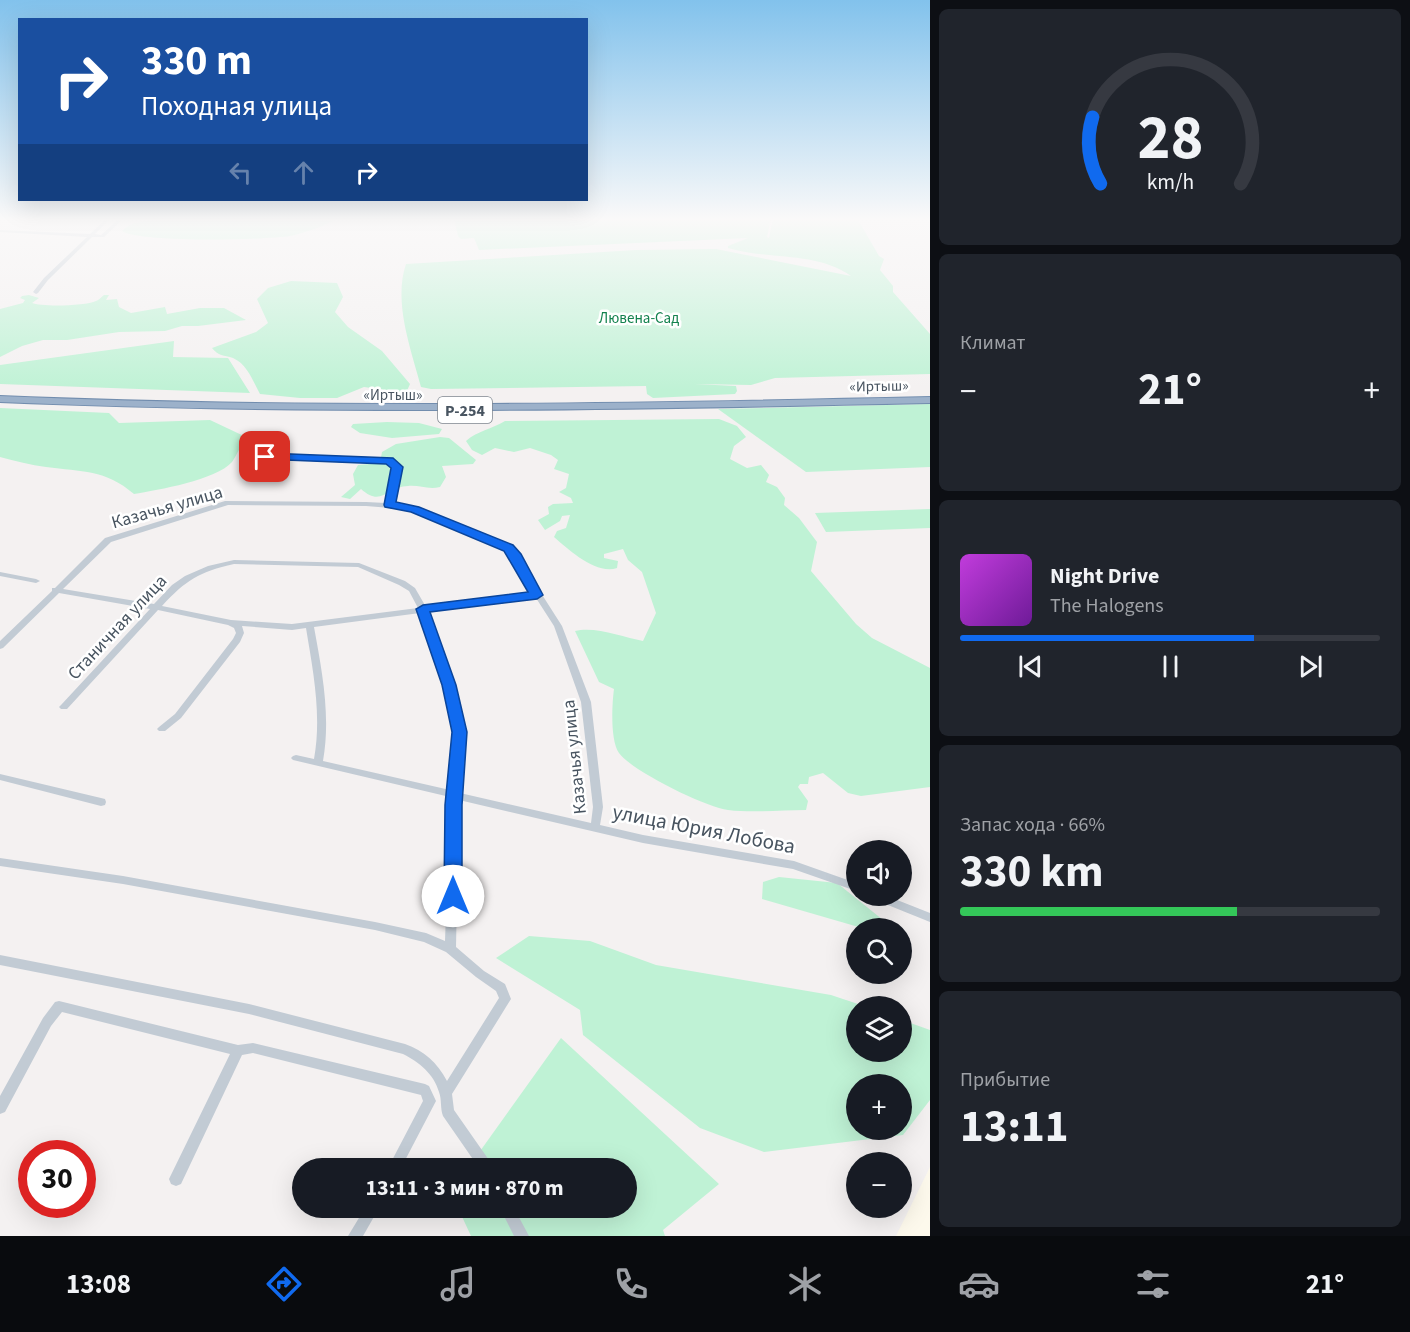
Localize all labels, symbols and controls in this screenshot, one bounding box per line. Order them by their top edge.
text: 330 m [141,31,252,91]
icon: right [42,42,120,120]
text: Походная улица [141,87,332,126]
text: 28 [1137,94,1203,183]
icon: left [224,156,257,189]
icon: ahead [287,156,320,189]
icon: right [350,156,383,189]
text: km/h [1146,168,1194,199]
park label: Лювена-Сад [599,308,679,329]
text: Климат [960,329,1026,357]
text: 21° [1138,358,1202,422]
text: − [960,368,976,415]
text: + [1364,368,1380,415]
street label: «Иртыш» [849,375,909,398]
street label: «Иртыш» [363,385,423,406]
road number: Р-254 [438,397,492,423]
pin [239,431,290,482]
icon: arrive [248,440,281,473]
street label: Казачья улица [109,480,226,535]
text: Night Drive [1050,560,1159,592]
street label: Станичная улица [62,569,173,685]
text: The Halogens [1050,592,1164,620]
icon: previous [1014,650,1047,683]
icon: pause [1154,650,1187,683]
icon: next [1294,650,1327,683]
street label: Казачья улица [556,699,593,815]
street label: улица Юрия Лобова [610,797,798,861]
text: Запас хода · 66% [960,811,1105,839]
map controls [846,840,912,1218]
button: sound [846,840,912,906]
text: 330 km [960,840,1104,904]
position arrow [421,864,485,928]
button: search [846,918,912,984]
button: layers [846,996,912,1062]
text: Прибытие [960,1066,1050,1094]
button: + [846,1074,912,1140]
text: 13:11 [960,1095,1069,1159]
speed limit sign: 30 [18,1140,96,1218]
button: − [846,1152,912,1218]
text: 13:11 · 3 мин · 870 m [365,1172,564,1204]
icon: directions [263,1263,305,1305]
icon: music [437,1263,479,1305]
icon: phone [610,1263,652,1305]
icon: climate [784,1263,826,1305]
icon: car [958,1263,1000,1305]
icon: filters [1132,1263,1174,1305]
text: 13:08 [66,1265,131,1304]
text: 21° [1306,1265,1344,1304]

